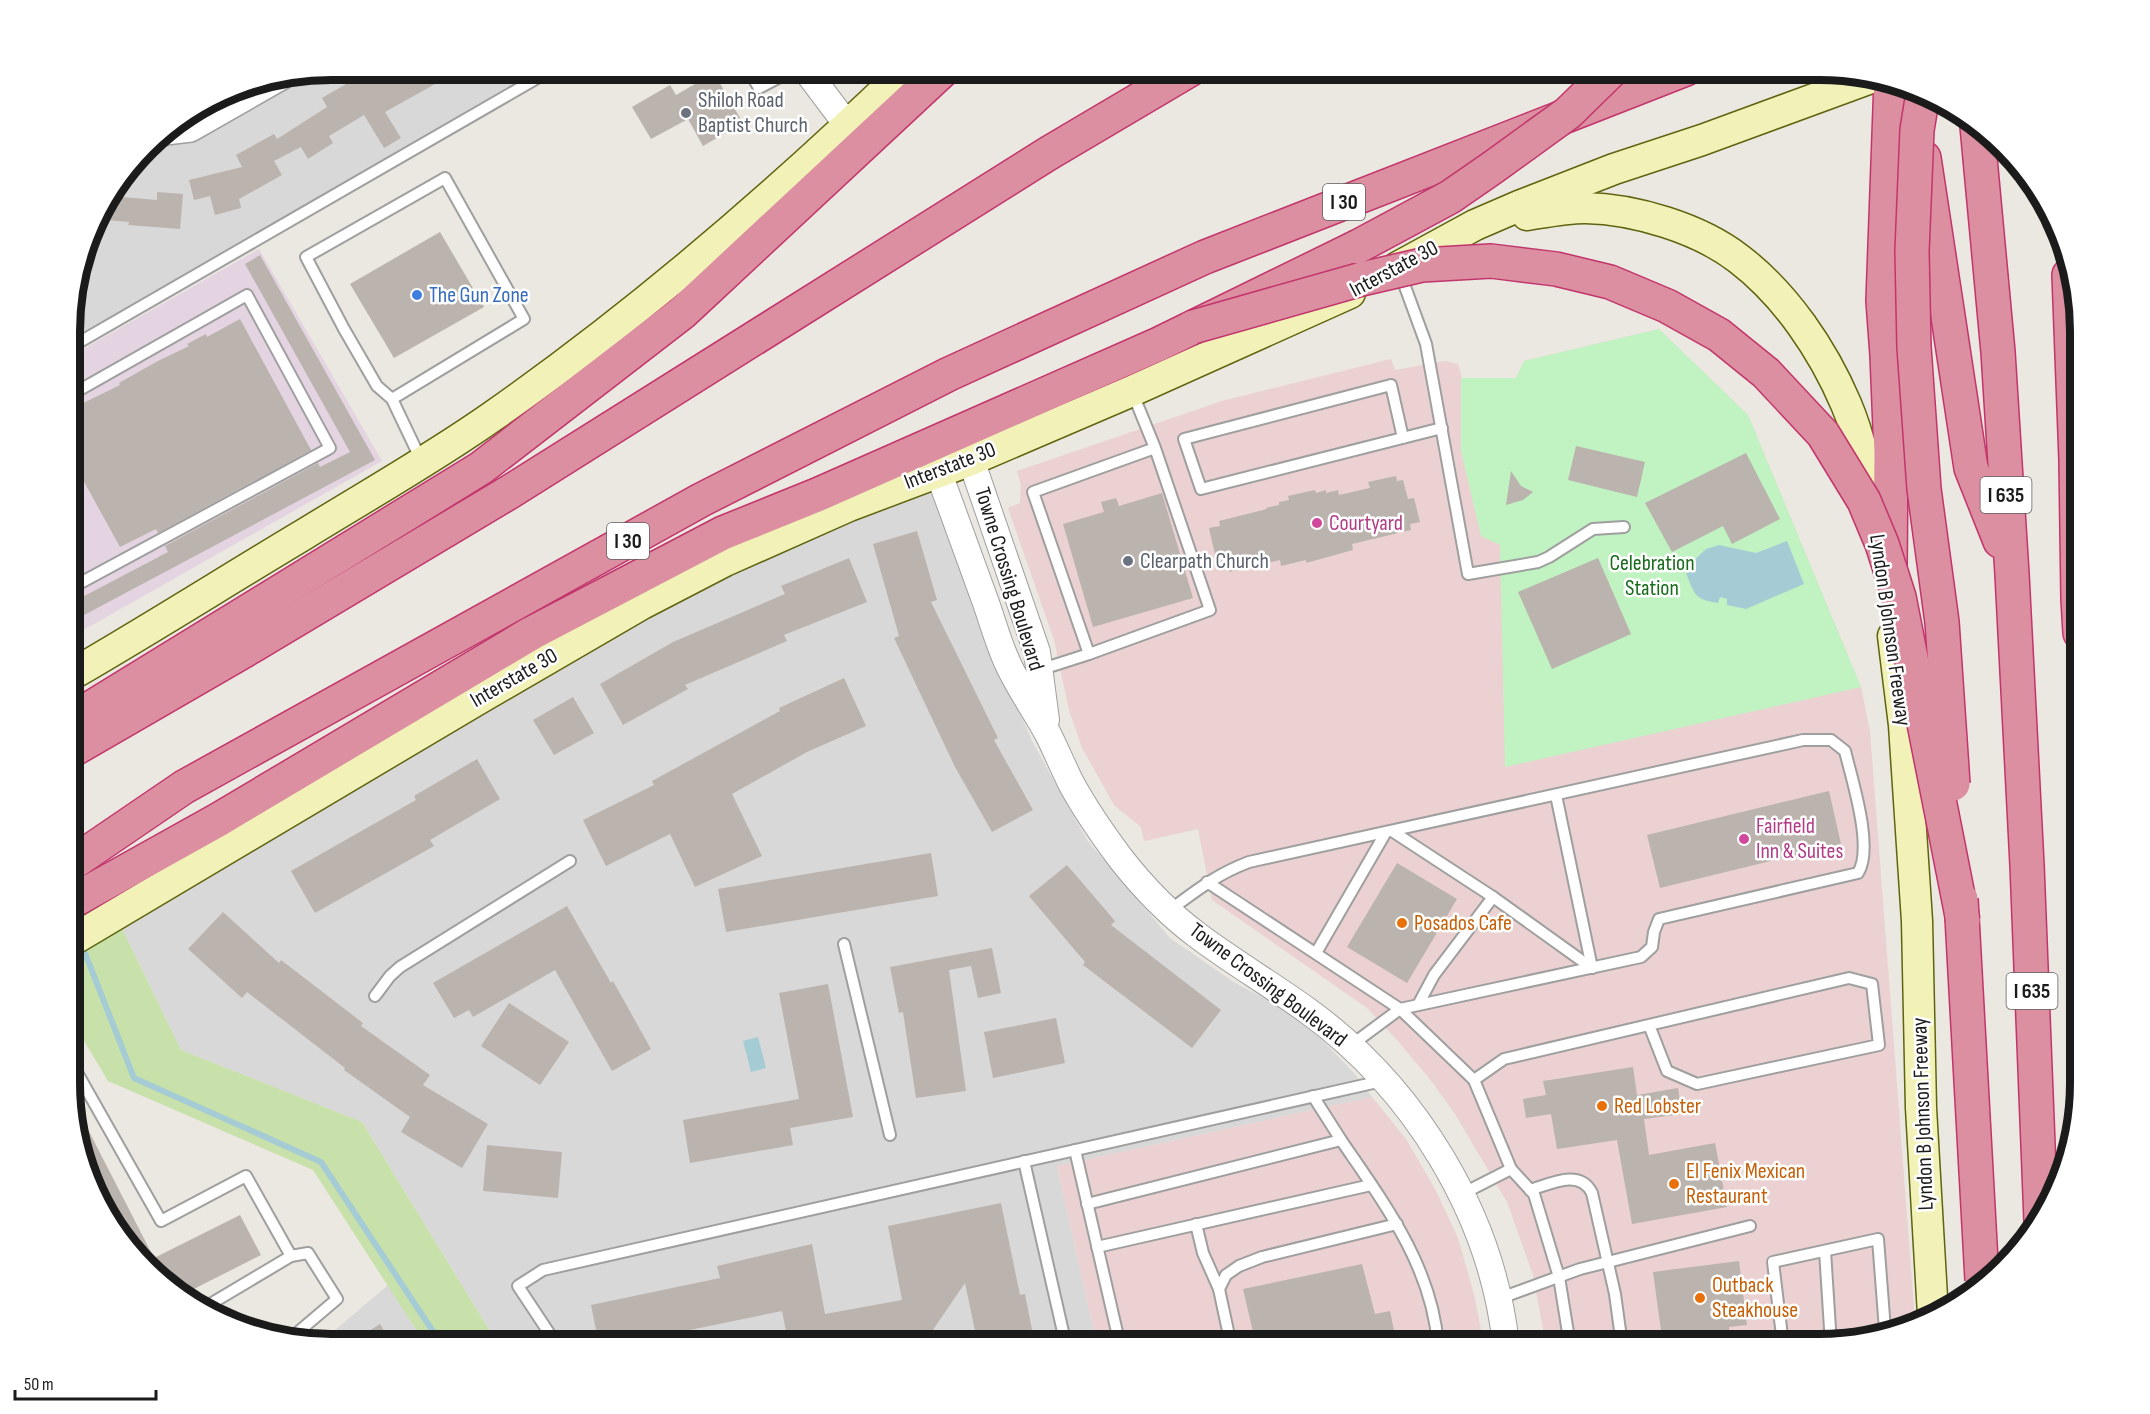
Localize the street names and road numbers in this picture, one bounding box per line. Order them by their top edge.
road number: I 30 [1323,184,1365,220]
street label: Interstate 30 [1345,234,1443,304]
street label: Interstate 30 [900,436,1000,496]
road number: I 635 [1980,477,2032,513]
street label: Towne Crossing Boulevard [968,484,1050,674]
road number: I 30 [607,523,649,559]
street label: Lyndon B Johnson Freeway [1863,532,1917,728]
street label: Interstate 30 [466,642,562,714]
street label: Towne Crossing Boulevard [1184,917,1352,1053]
road number: I 635 [2006,973,2058,1009]
street label: Lyndon B Johnson Freeway [1906,1016,1940,1211]

